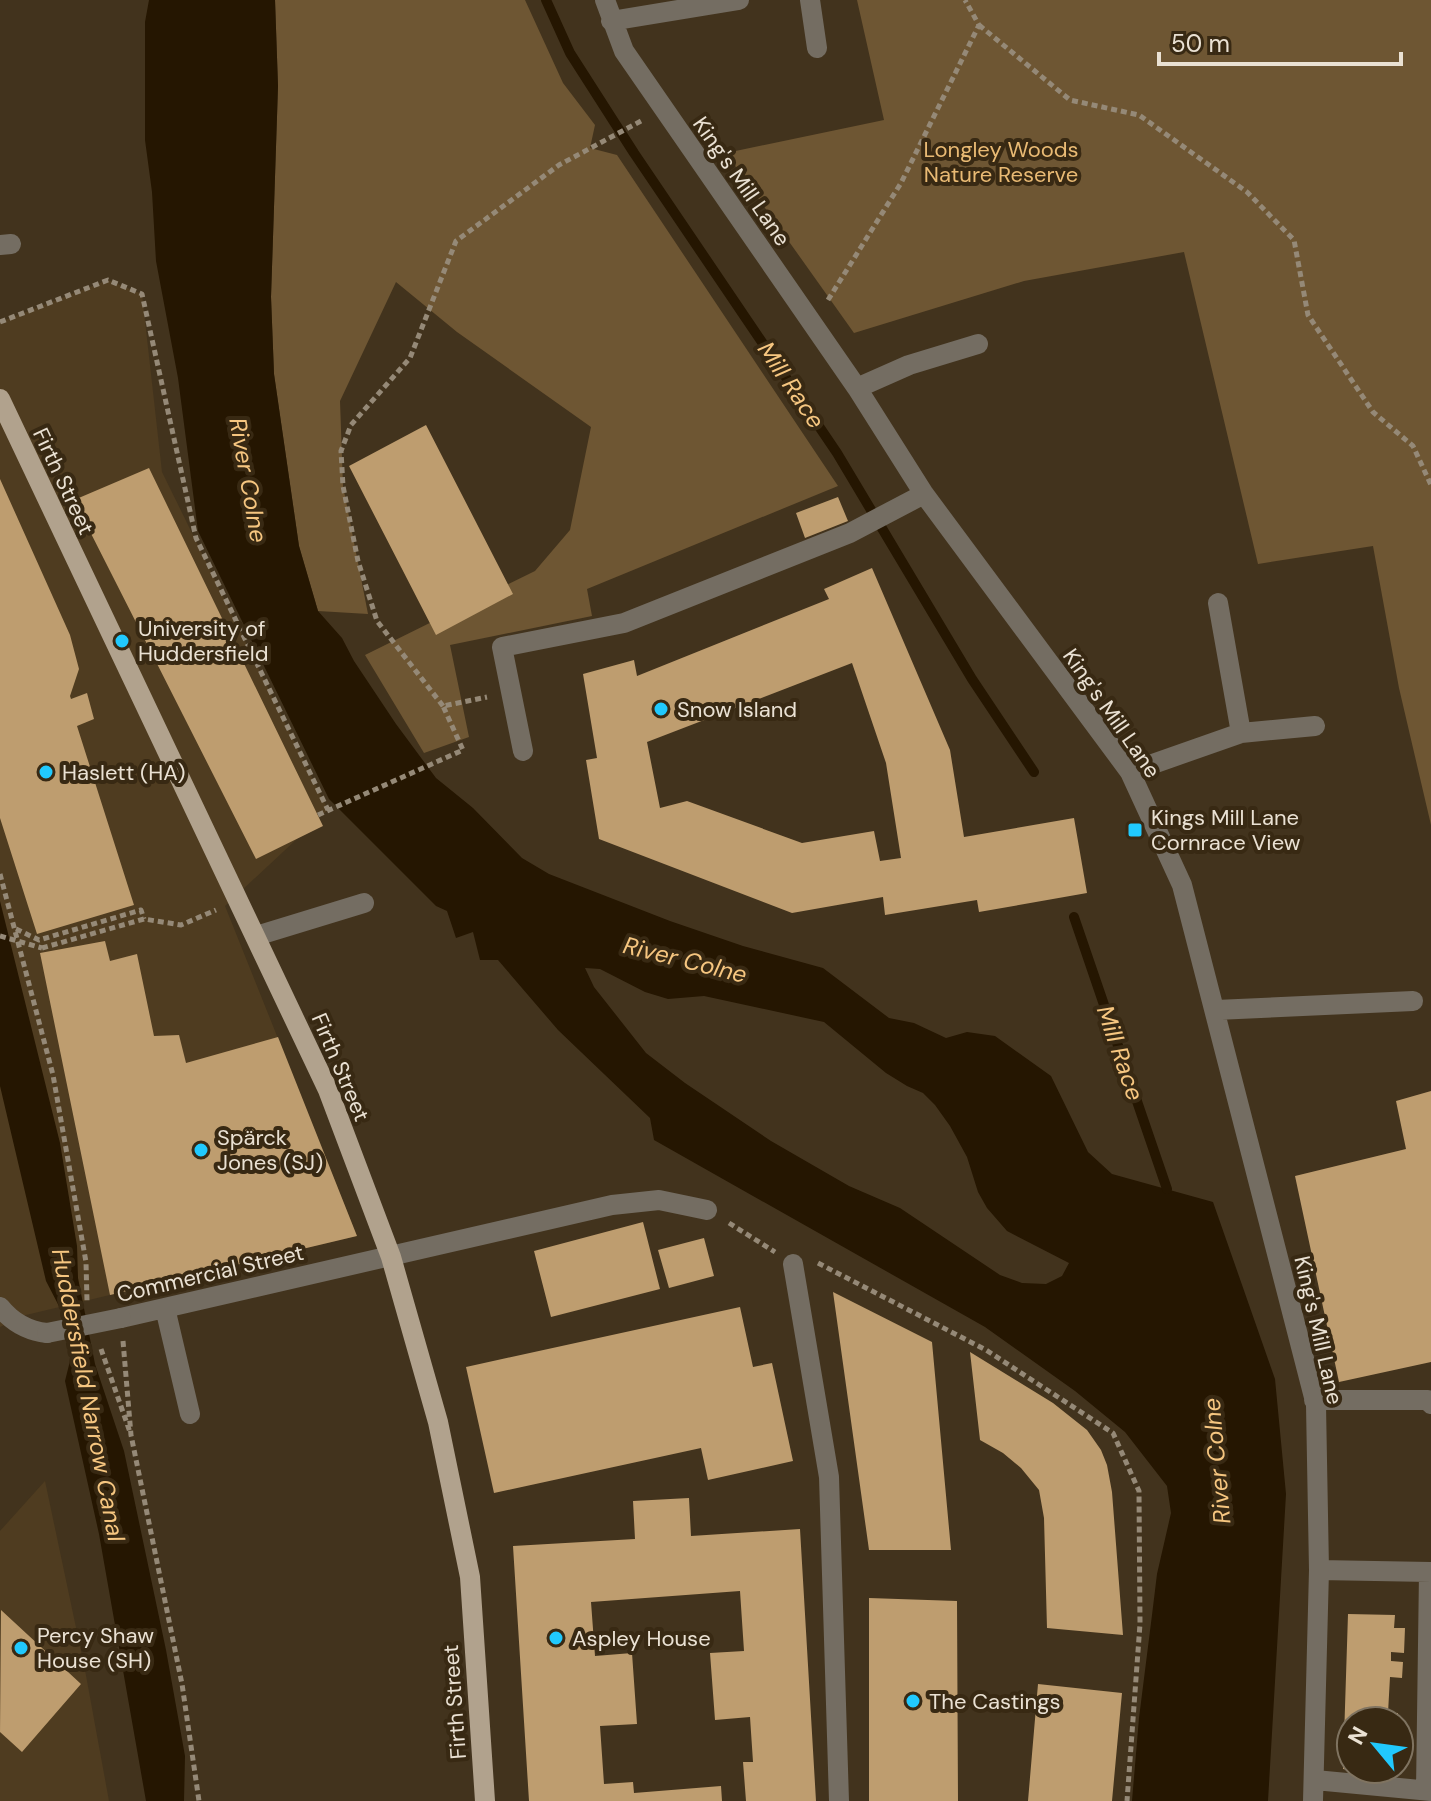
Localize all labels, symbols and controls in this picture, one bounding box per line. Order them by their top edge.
scale bar [1159,16,1401,66]
text: 50 m [1171,28,1230,59]
street label: King's Mill Lane [686,111,797,252]
park label: Longley Woods Nature Reserve [923,135,1079,189]
water label: Mill Race [751,335,832,434]
water label: River Colne [222,415,275,545]
street label: Firth Street [26,423,101,539]
place label: University of Huddersfield [138,614,268,668]
marker: University of Huddersfield [113,632,131,650]
street label: King's Mill Lane [1056,643,1167,784]
place label: Snow Island [677,695,797,724]
marker: Snow Island [652,700,670,718]
place label: Haslett (HA) [62,758,185,787]
marker: Haslett (HA) [37,763,55,781]
place label: Kings Mill Lane Cornrace View [1151,803,1301,857]
marker: Kings Mill Lane Cornrace View [1126,821,1144,839]
water label: River Colne [620,929,750,990]
water label: Mill Race [1090,1001,1151,1104]
street label: Firth Street [305,1009,376,1126]
place label: Spärck Jones (SJ) [217,1123,323,1177]
marker: Spärck Jones (SJ) [192,1141,210,1159]
street label: Commercial Street [114,1238,307,1309]
water label: Huddersfield Narrow Canal [45,1246,132,1545]
street label: King's Mill Lane [1287,1253,1350,1407]
water label: River Colne [1196,1397,1237,1525]
place label: Percy Shaw House (SH) [37,1621,154,1675]
place label: Aspley House [572,1624,711,1653]
marker: Aspley House [547,1629,565,1647]
marker: Percy Shaw House (SH) [12,1639,30,1657]
street label: Firth Street [436,1644,473,1760]
place label: The Castings [929,1687,1061,1716]
marker: The Castings [904,1692,922,1710]
north arrow [1335,1705,1415,1785]
text: N [1341,1721,1375,1750]

